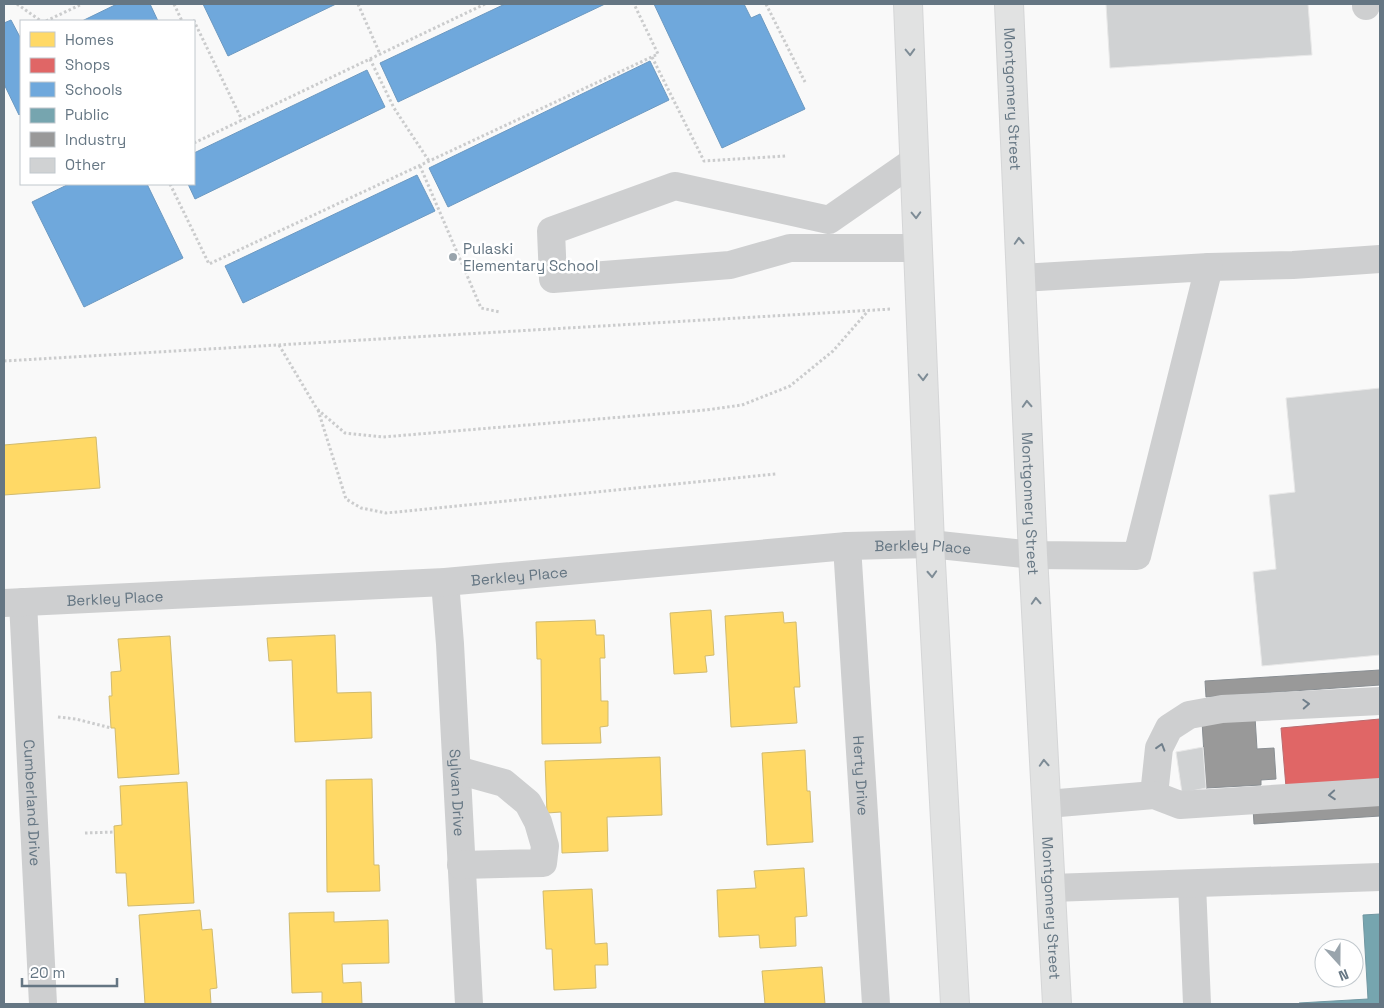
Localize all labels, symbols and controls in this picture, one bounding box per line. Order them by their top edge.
legend [20,20,195,185]
street label: Montgomery Street [1001,27,1026,171]
text: Homes [65,30,114,49]
one-way arrow [904,49,915,57]
text: Shops [65,55,110,74]
text: Schools [65,80,123,99]
text: Public [65,105,109,124]
text: Industry [65,130,126,149]
text: Other [65,155,106,174]
one-way arrow [911,211,922,219]
one-way arrow [1014,237,1025,245]
place label: Pulaski Elementary School [463,239,599,275]
marker: Pulaski Elementary School [447,251,459,263]
one-way arrow [918,374,928,381]
one-way arrow [1021,400,1032,408]
street label: Montgomery Street [1018,432,1044,576]
street label: Berkley Place [874,534,972,558]
street label: Berkley Place [470,562,569,589]
one-way arrow [926,571,937,579]
street label: Berkley Place [66,586,164,610]
one-way arrow [1030,597,1041,605]
one-way arrow [1303,699,1311,710]
street label: Herty Drive [850,735,874,816]
street label: Cumberland Drive [20,739,46,867]
one-way arrow [1156,743,1166,752]
street label: Sylvan Drive [446,748,470,837]
one-way arrow [1039,759,1050,767]
one-way arrow [1327,789,1335,800]
street label: Montgomery Street [1039,836,1065,980]
north arrow [1314,938,1364,988]
scale bar [22,956,118,988]
text: 20 m [30,963,65,982]
text: N [1336,965,1351,985]

